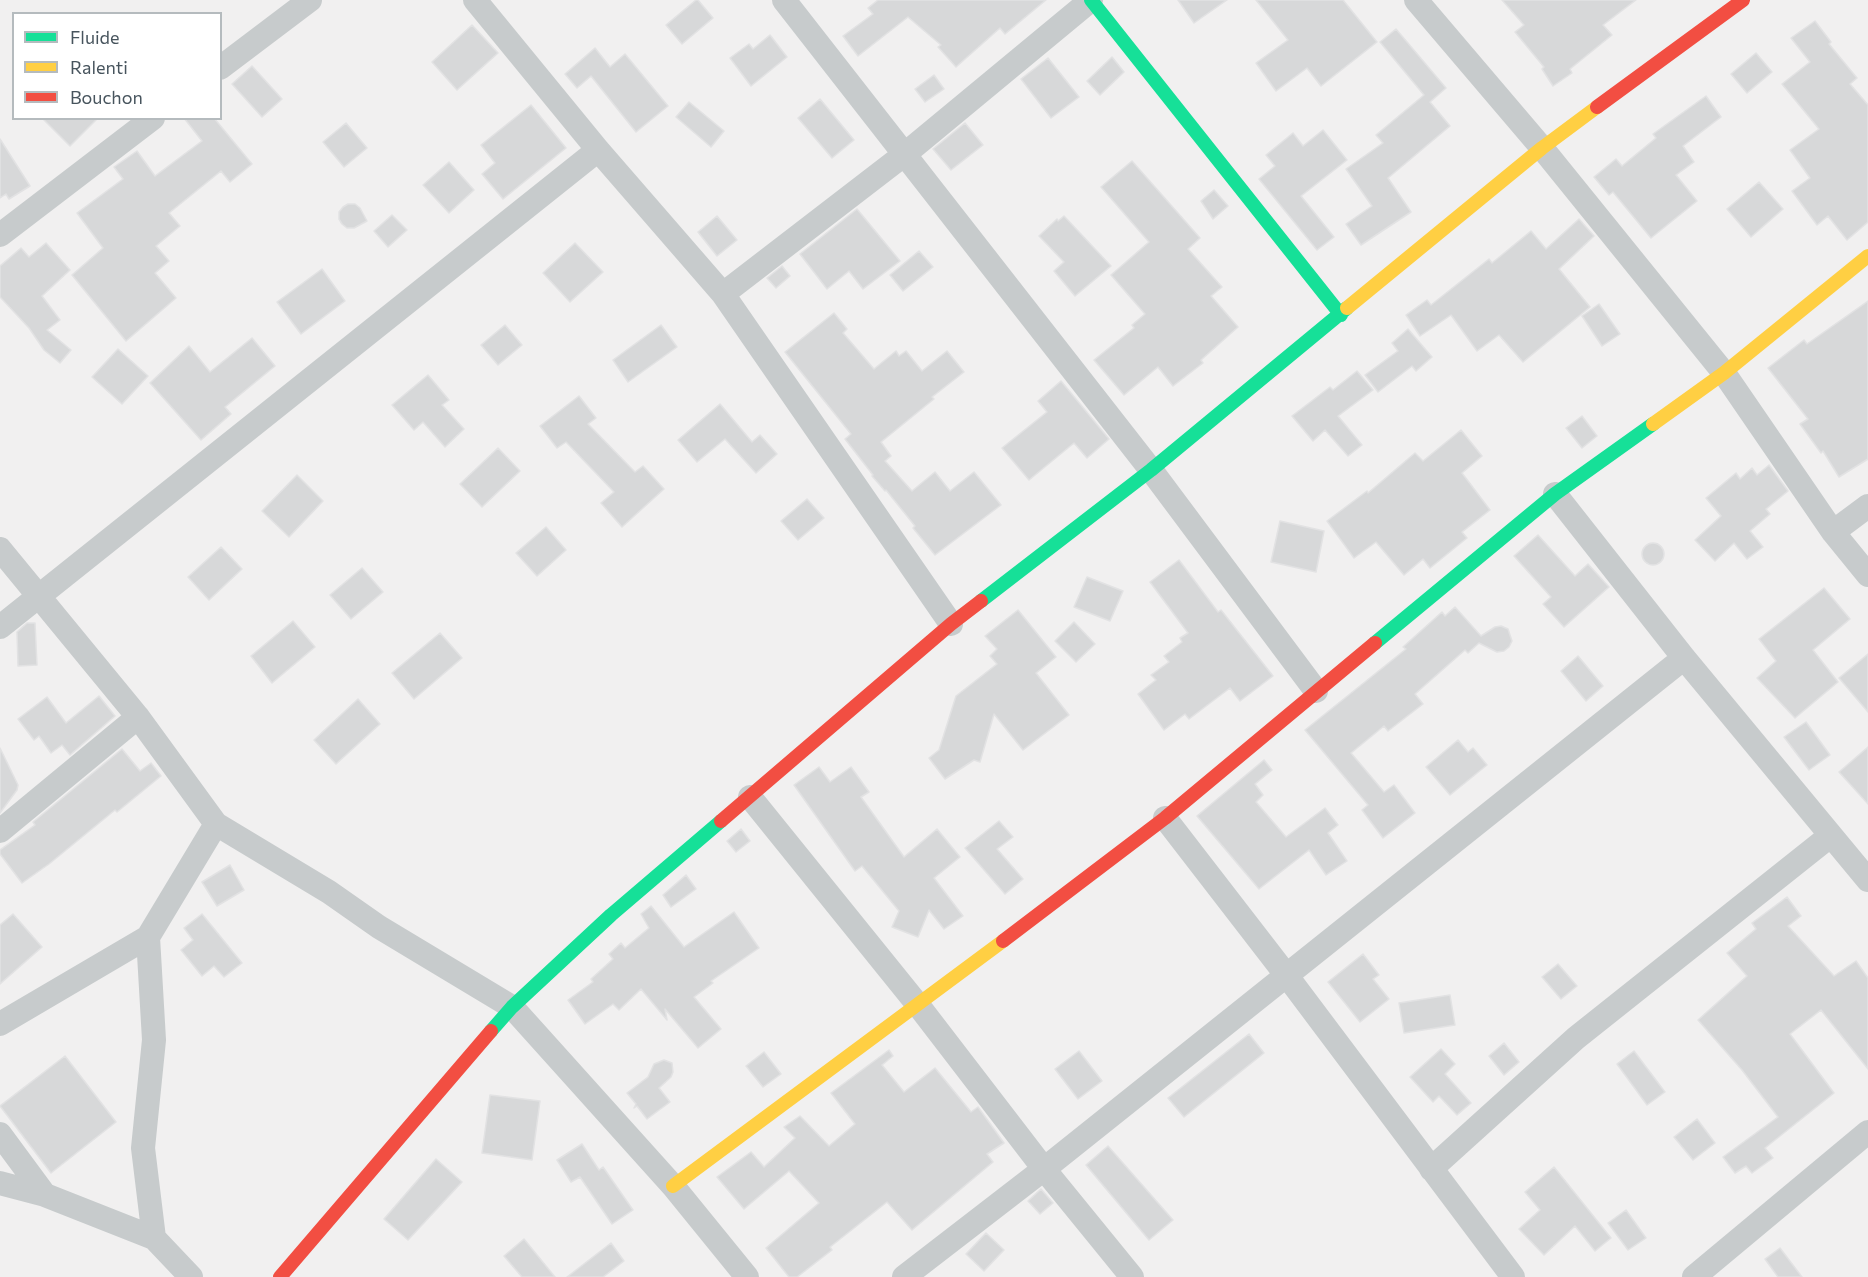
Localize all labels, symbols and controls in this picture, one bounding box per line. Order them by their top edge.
legend [12,12,222,120]
text: Fluide [70,26,119,48]
text: Ralenti [70,56,128,78]
text: Bouchon [70,86,143,108]

